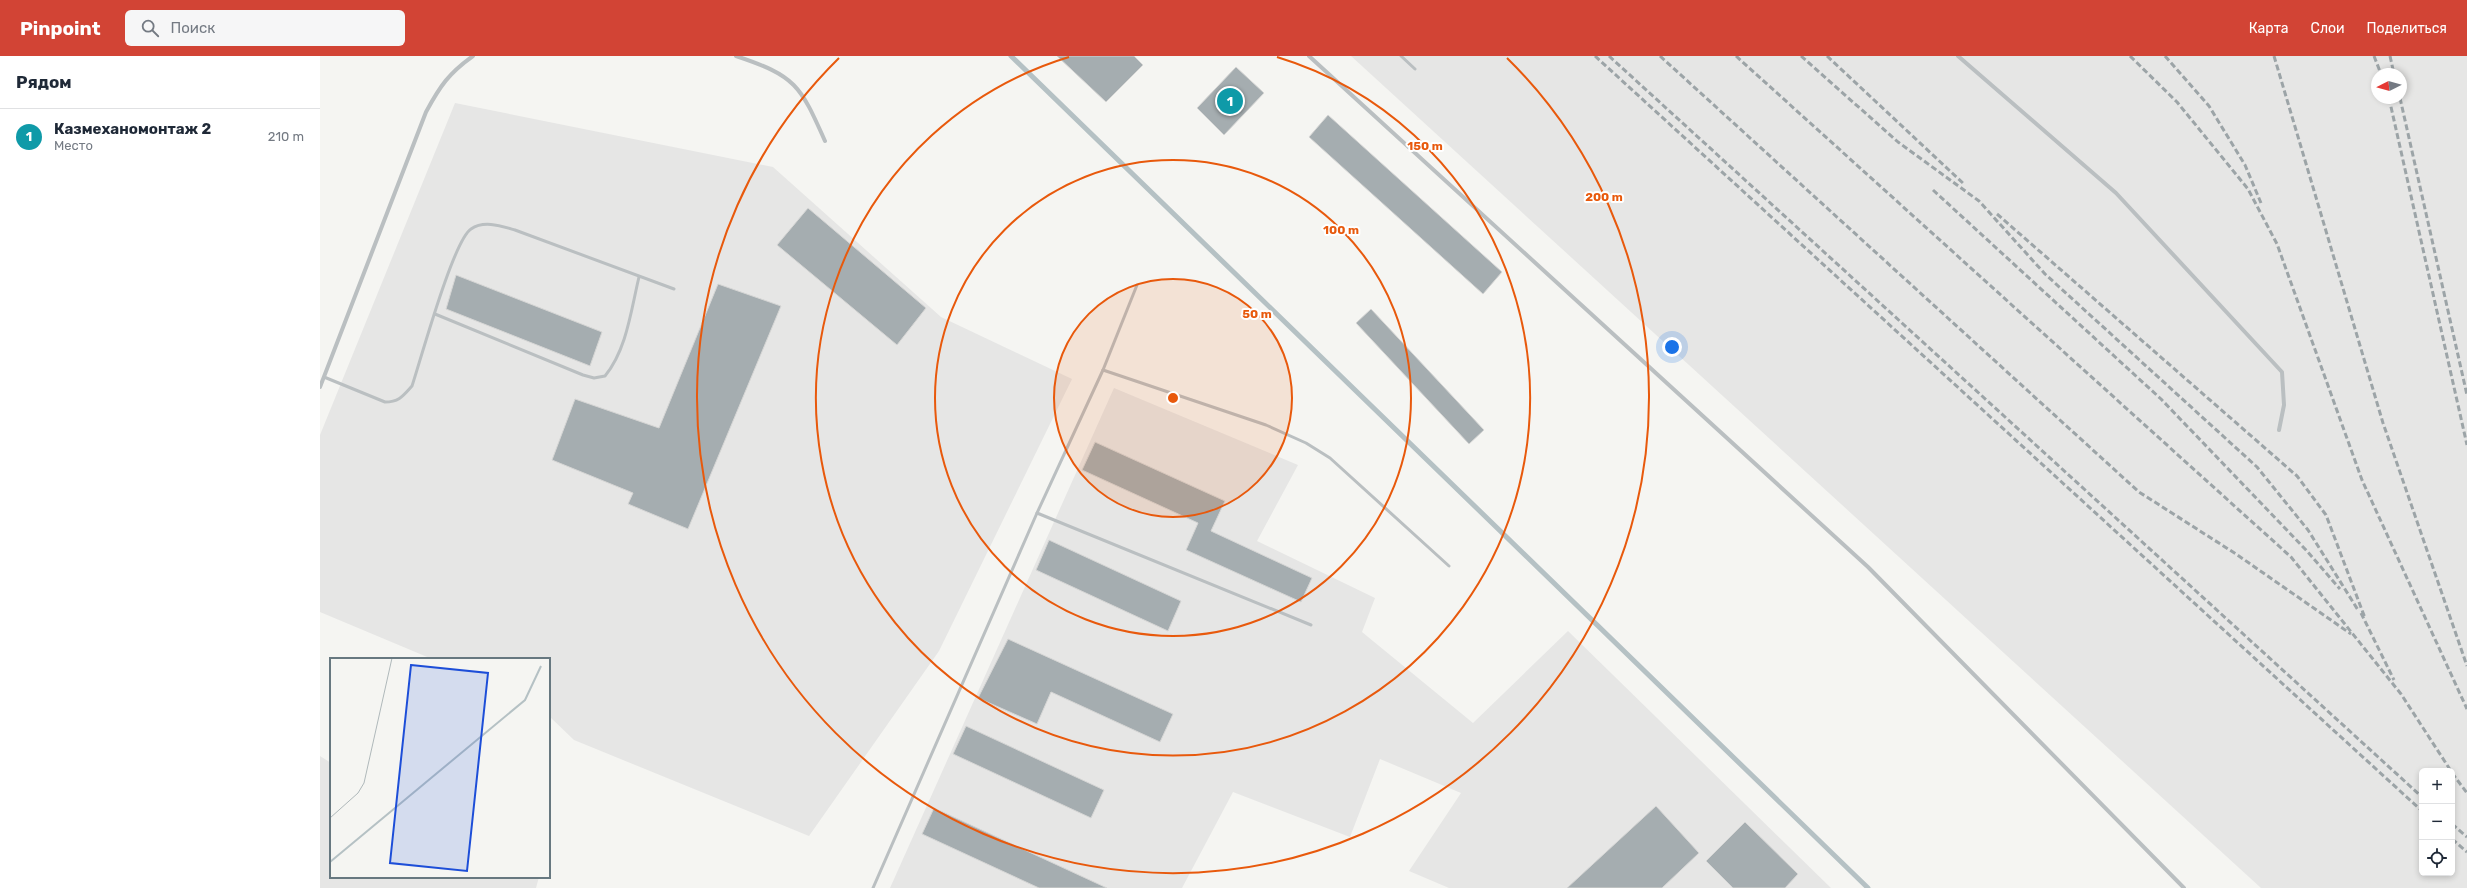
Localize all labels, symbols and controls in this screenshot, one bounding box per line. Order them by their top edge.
search box [125,10,405,46]
text: Pinpoint [20,17,101,40]
icon: search [139,17,161,39]
text: Поиск [171,19,215,37]
text: Карта [2249,20,2289,37]
text: Слои [2311,20,2345,37]
text: Поделиться [2367,20,2447,37]
north arrow [2371,68,2407,104]
text: Рядом [16,72,72,92]
pin: 1 [1217,86,1243,116]
text: Казмеханомонтаж 2 [54,120,211,138]
text: 1 [26,129,32,144]
text: 210 m [268,129,304,144]
text: Место [54,138,93,153]
text: 150 m [1407,139,1443,153]
text: 200 m [1585,190,1623,204]
text: 100 m [1323,223,1359,237]
text: 50 m [1242,307,1272,321]
your location [1662,337,1682,357]
centre of rings [1166,391,1180,405]
inset map [330,658,550,878]
map controls [2419,768,2455,876]
button: + [2419,768,2455,804]
button: − [2419,804,2455,840]
button: locate [2419,840,2455,876]

